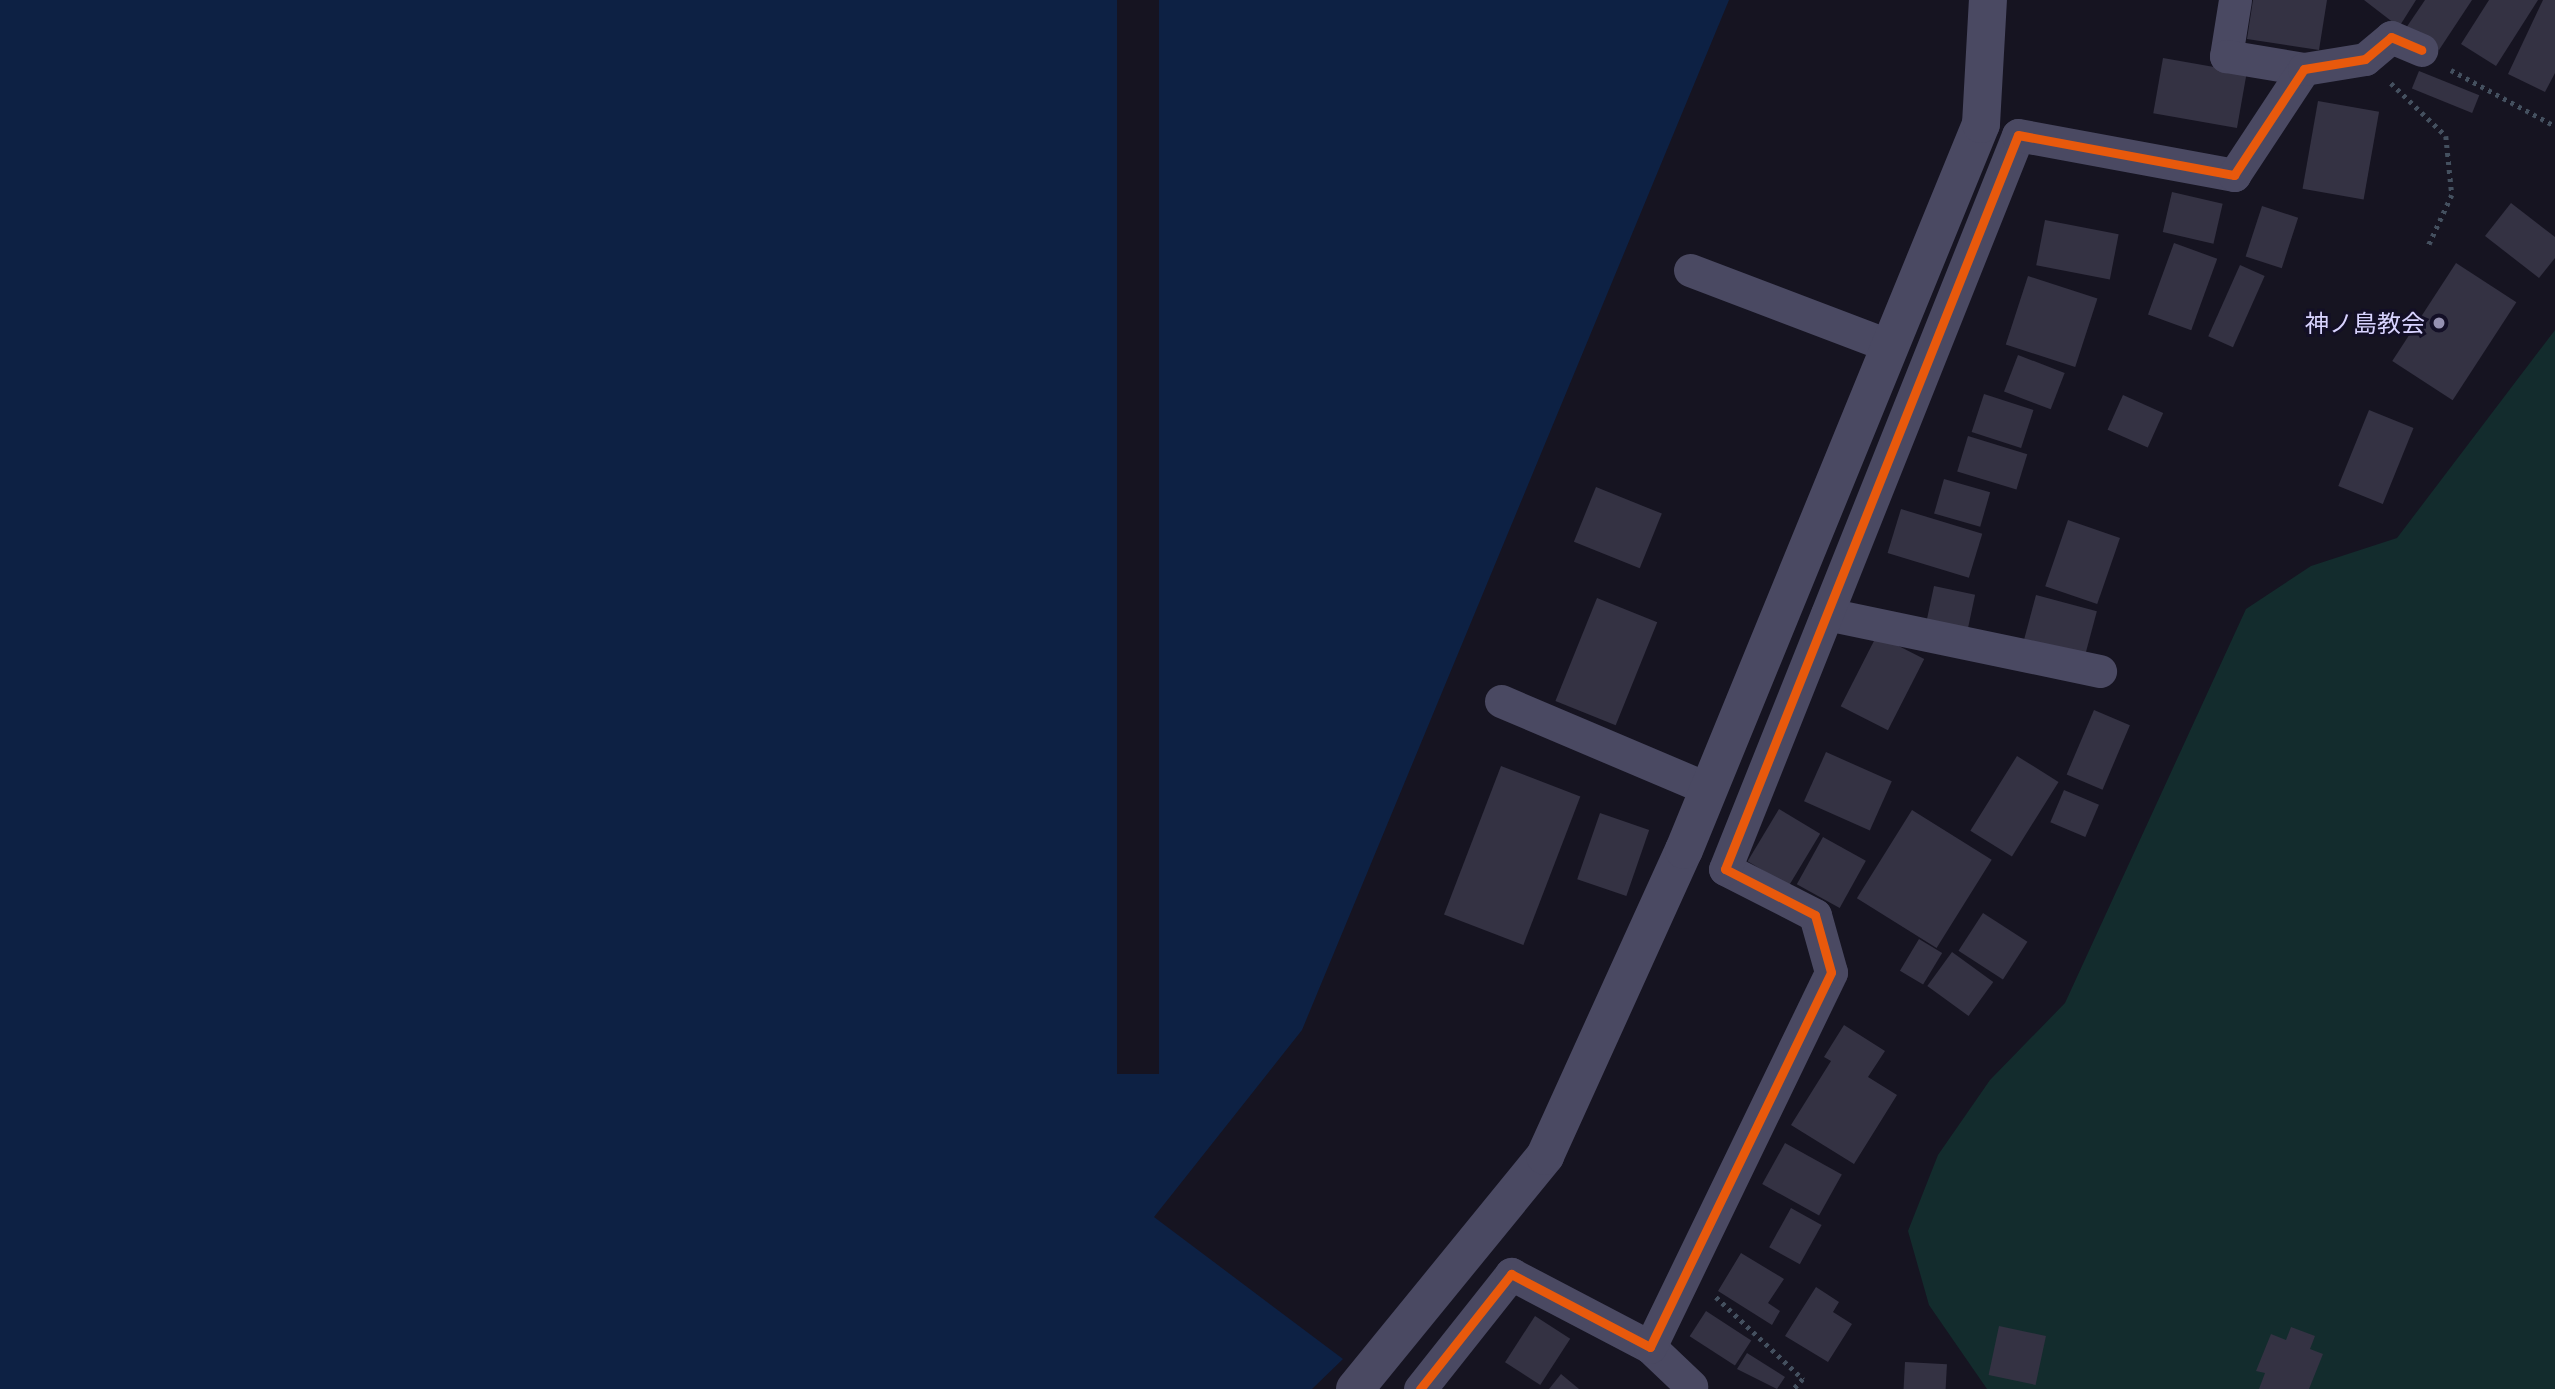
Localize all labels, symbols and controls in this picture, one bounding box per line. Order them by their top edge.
place label: 神ノ島教会 [2305,309,2425,337]
marker: 神ノ島教会 [2431,315,2447,331]

